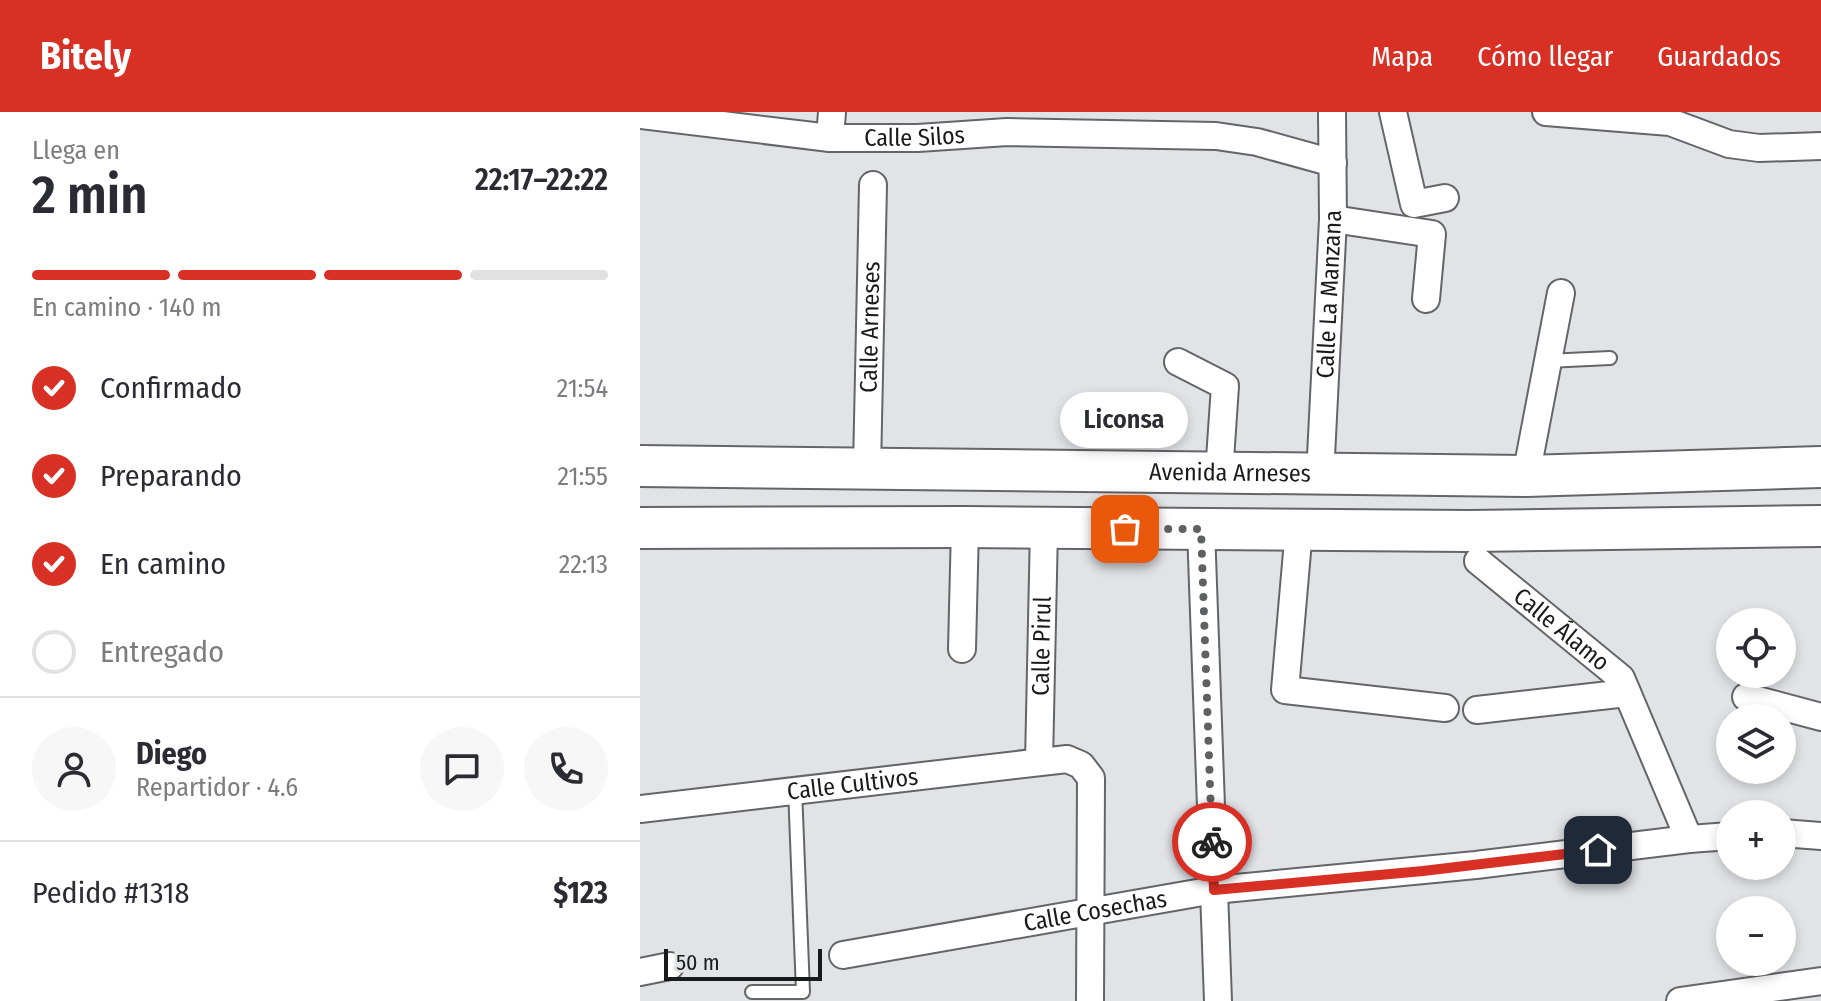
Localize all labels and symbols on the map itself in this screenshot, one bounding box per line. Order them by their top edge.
street label: Calle Silos [864,121,966,152]
street label: Calle La Manzana [1311,210,1347,379]
street label: Calle Arneses [855,261,885,393]
callout: Liconsa [1061,393,1189,449]
street label: Avenida Arneses [1149,458,1311,488]
pin [1091,495,1159,563]
street label: Calle Álamo [1508,582,1615,677]
street label: Calle Pirul [1026,596,1057,696]
street label: Calle Cultivos [786,763,920,806]
courier [1172,802,1252,882]
pin [1564,816,1632,884]
street label: Calle Cosechas [1021,885,1169,937]
scale bar [664,945,822,981]

